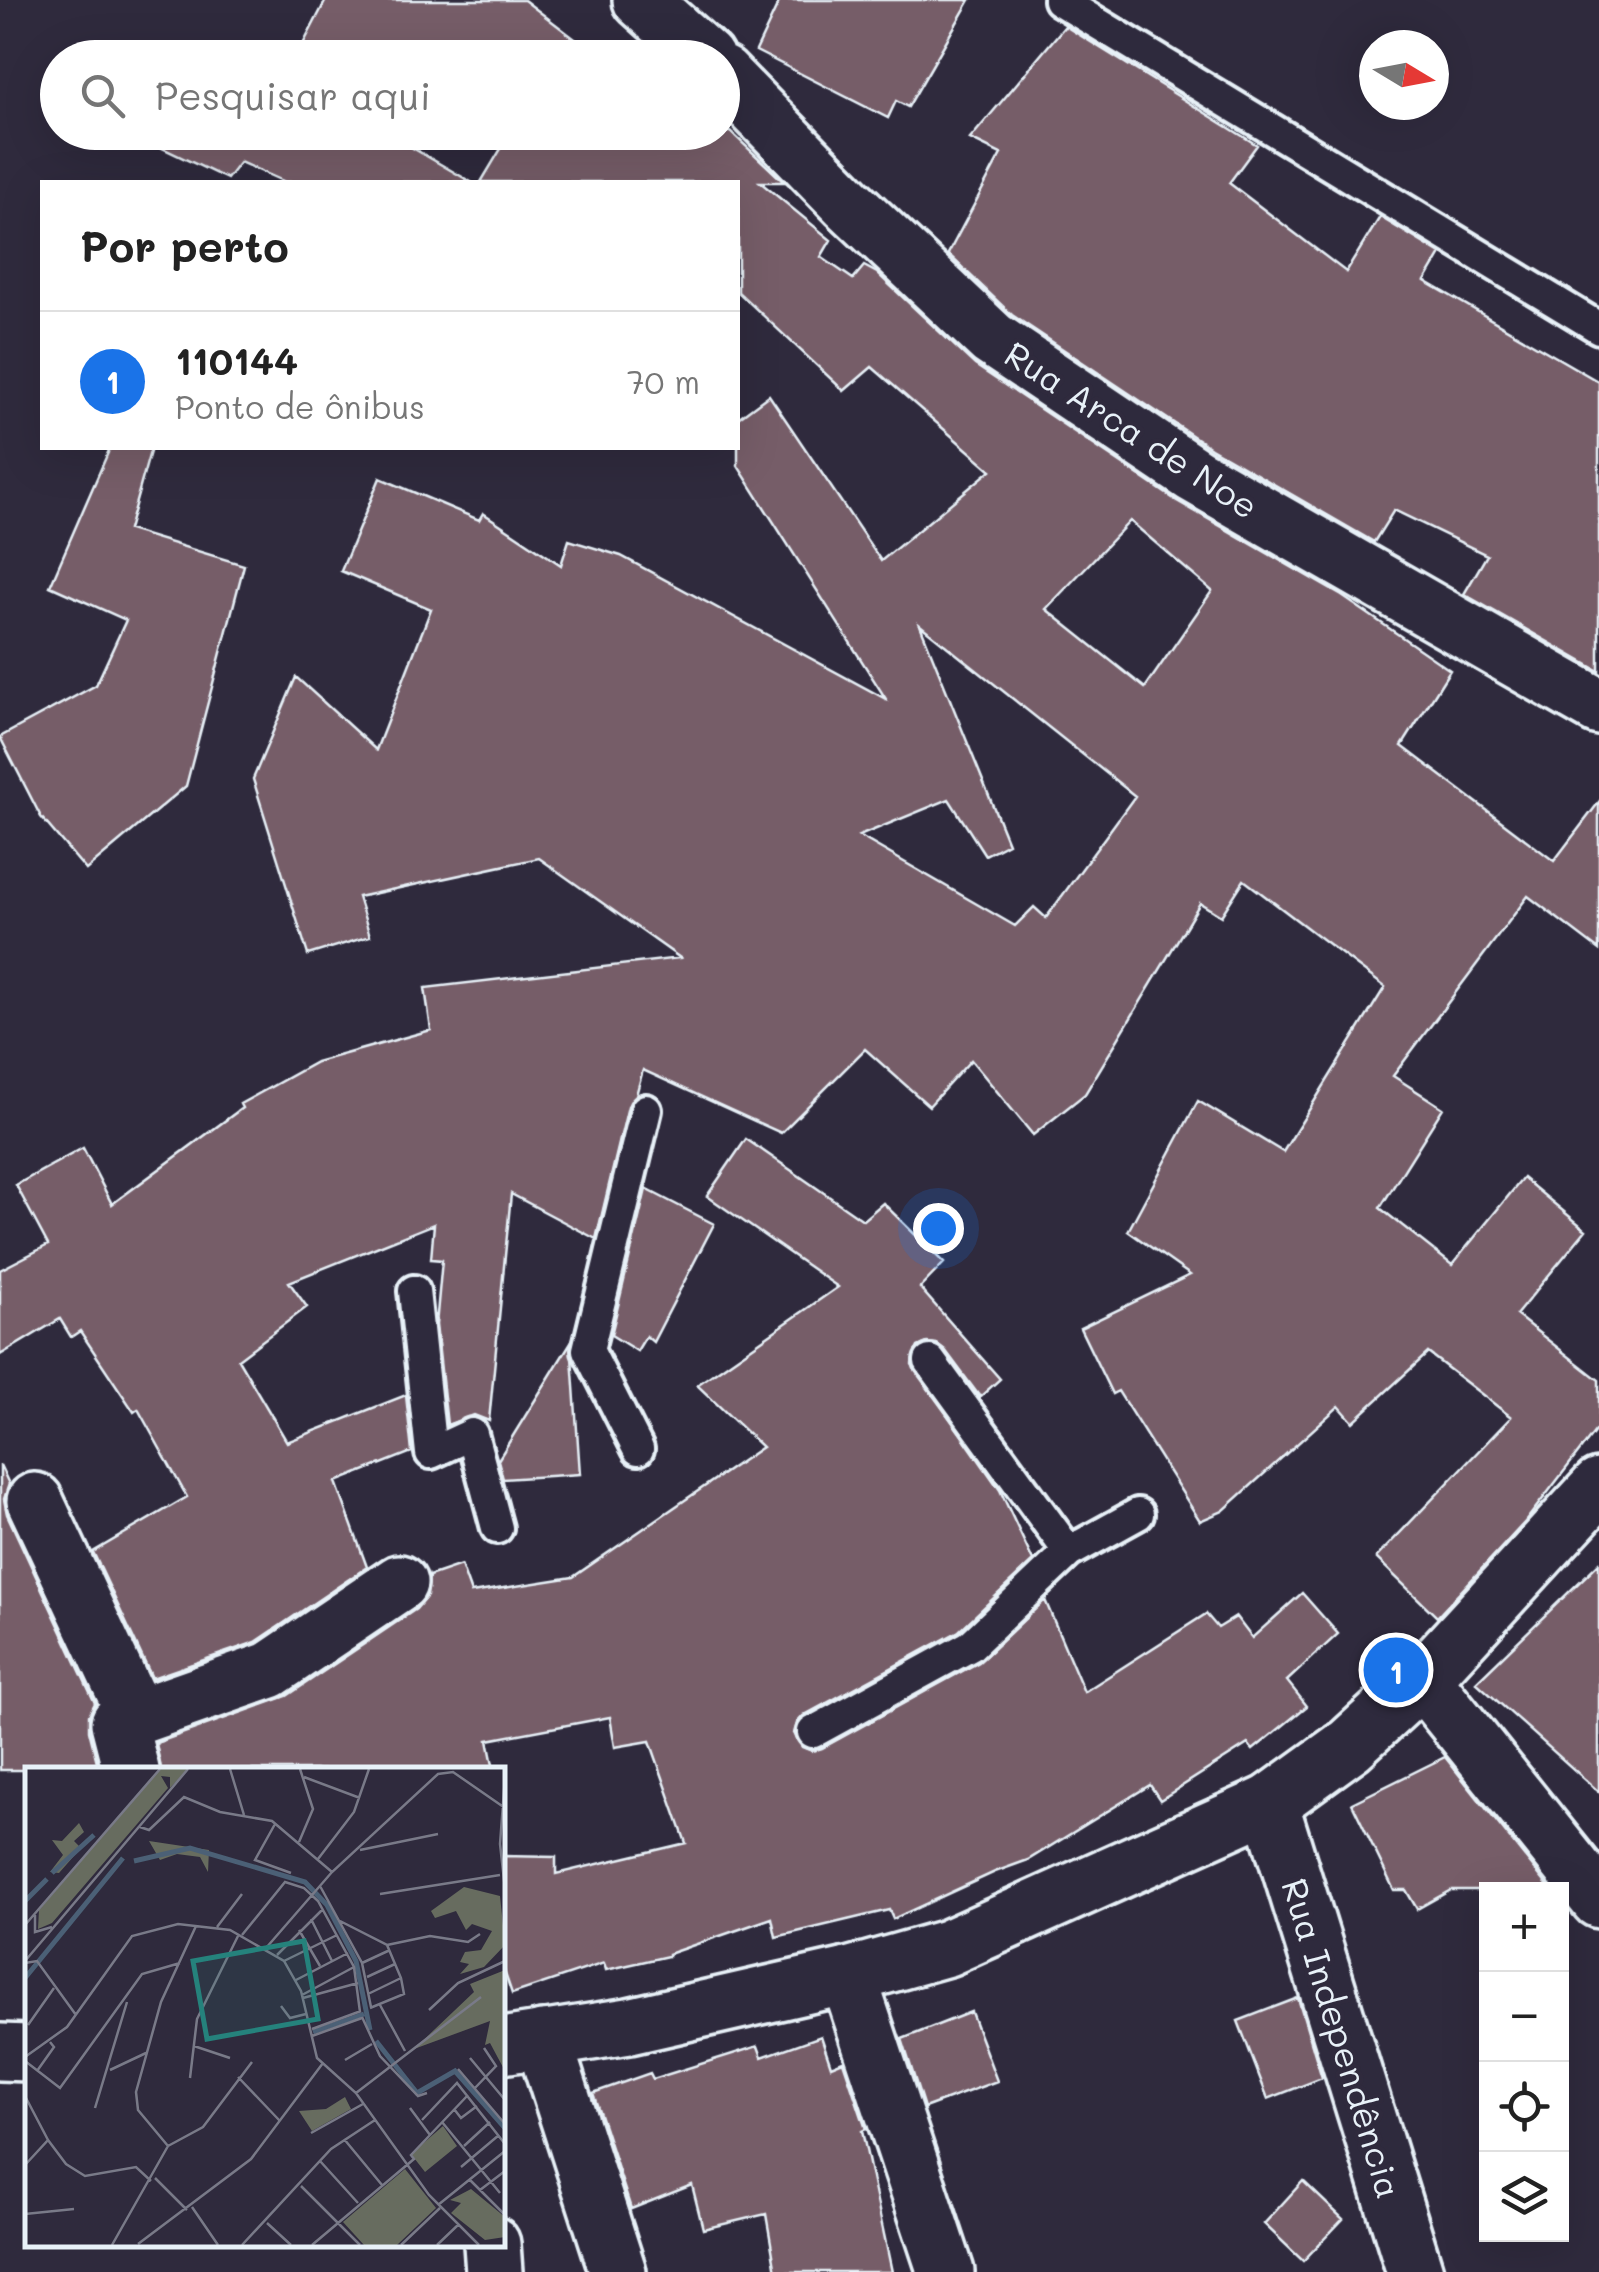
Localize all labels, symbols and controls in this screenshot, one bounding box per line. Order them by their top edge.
north arrow [1359,30,1449,120]
search box [40,40,740,150]
icon: search [75,68,130,123]
text: Pesquisar aqui [155,70,431,120]
text: Por perto [80,218,289,273]
street label: Rua Arca de Noe [996,330,1268,528]
text: 110144 [175,335,298,385]
text: 1 [105,360,120,402]
text: 70 m [627,360,700,402]
text: Ponto de ônibus [175,385,425,427]
your location [913,1203,964,1254]
pin: 1 [1364,1632,1428,1708]
inset map [25,1767,505,2247]
street label: Rua Independência [1272,1872,1414,2204]
map controls [1479,1882,1569,2242]
button: + [1479,1882,1569,1972]
button: − [1479,1972,1569,2062]
button: locate [1479,2062,1569,2152]
button: layers [1479,2152,1569,2242]

